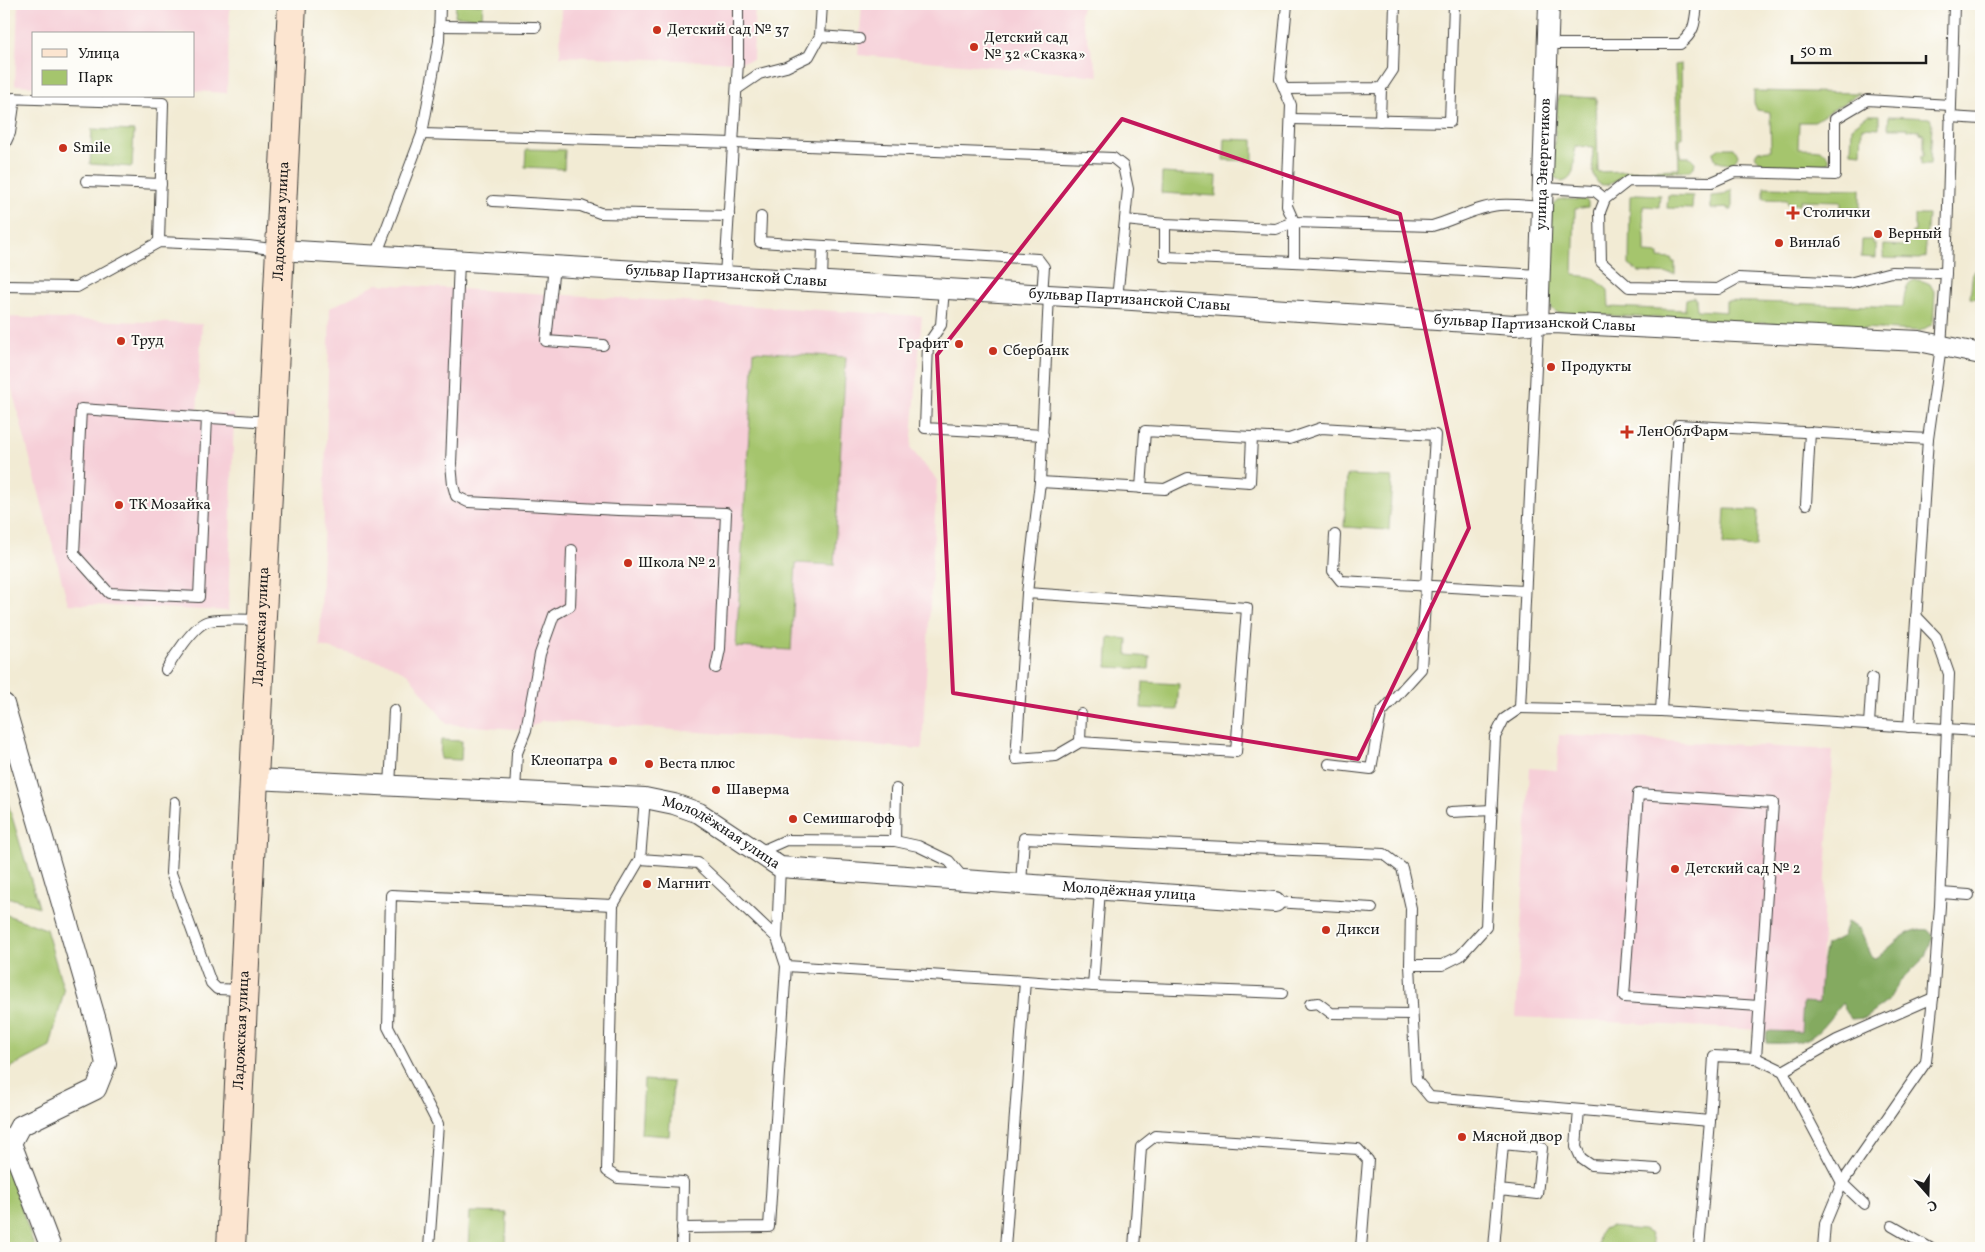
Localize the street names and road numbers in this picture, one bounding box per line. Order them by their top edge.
street label: улица Энергетиков [1531,98,1556,231]
street label: Ладожская улица [268,161,295,282]
street label: бульвар Партизанской Славы [625,260,828,293]
street label: бульвар Партизанской Славы [1028,283,1231,317]
street label: бульвар Партизанской Славы [1433,309,1637,338]
street label: Ладожская улица [248,566,275,687]
street label: Молодёжная улица [660,791,784,875]
street label: Молодёжная улица [1061,876,1197,907]
street label: Ладожская улица [228,970,255,1091]

